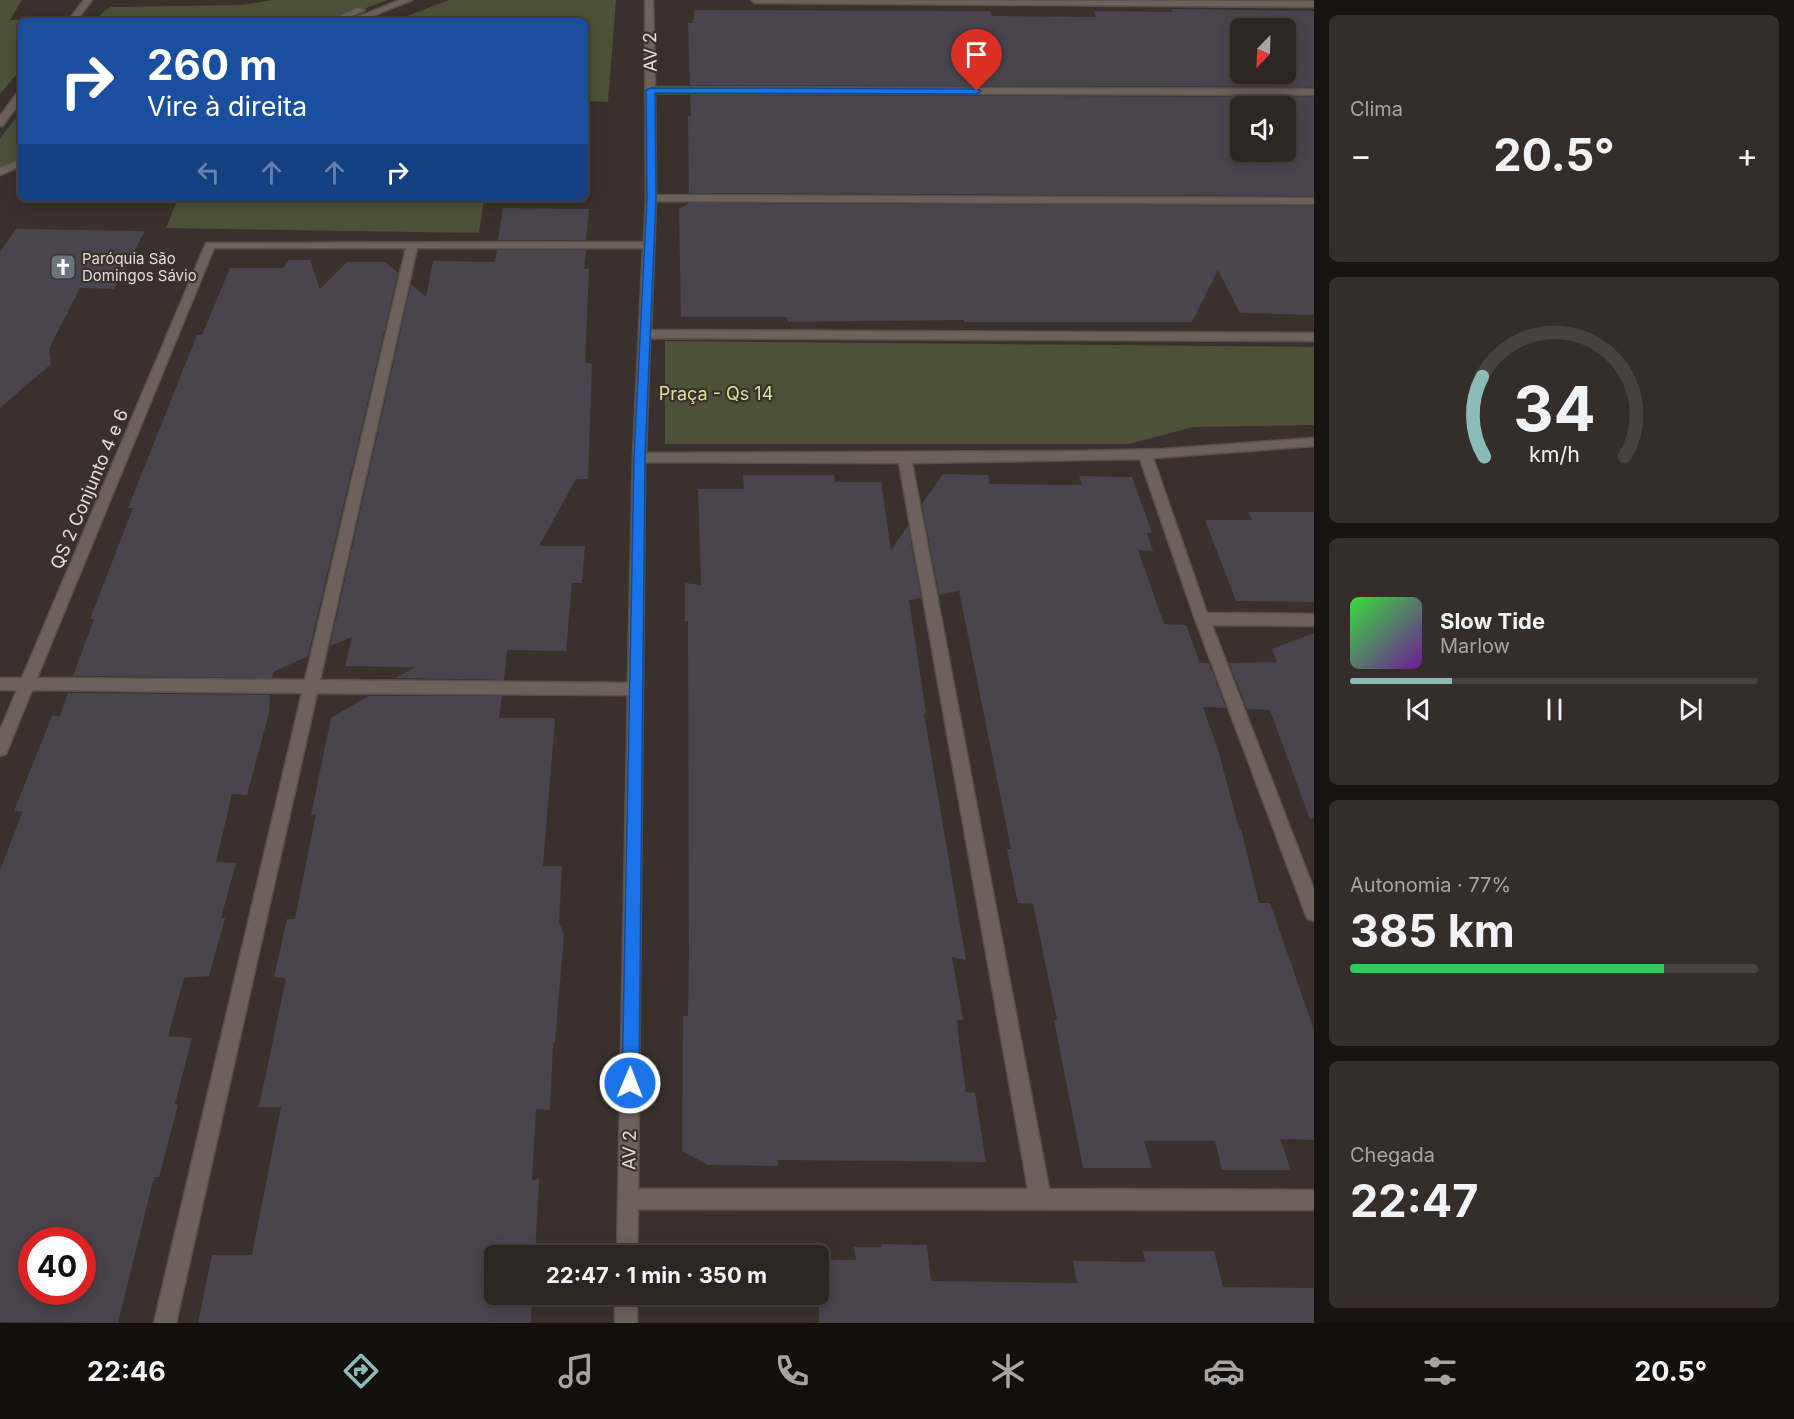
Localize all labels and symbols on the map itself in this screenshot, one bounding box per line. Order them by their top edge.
north arrow [1230,18,1296,84]
pin [951,29,1002,91]
street label: AV 2 [639,32,661,72]
place label: Paróquia São Domingos Sávio [82,249,197,285]
church icon: Paróquia São Domingos Sávio [48,252,78,282]
park label: Praça - Qs 14 [659,383,773,404]
street label: QS 2 Conjunto 4 e 6 [46,406,132,572]
position arrow [598,1051,662,1115]
street label: AV 2 [618,1130,640,1170]
speed limit sign: 40 [18,1227,96,1305]

